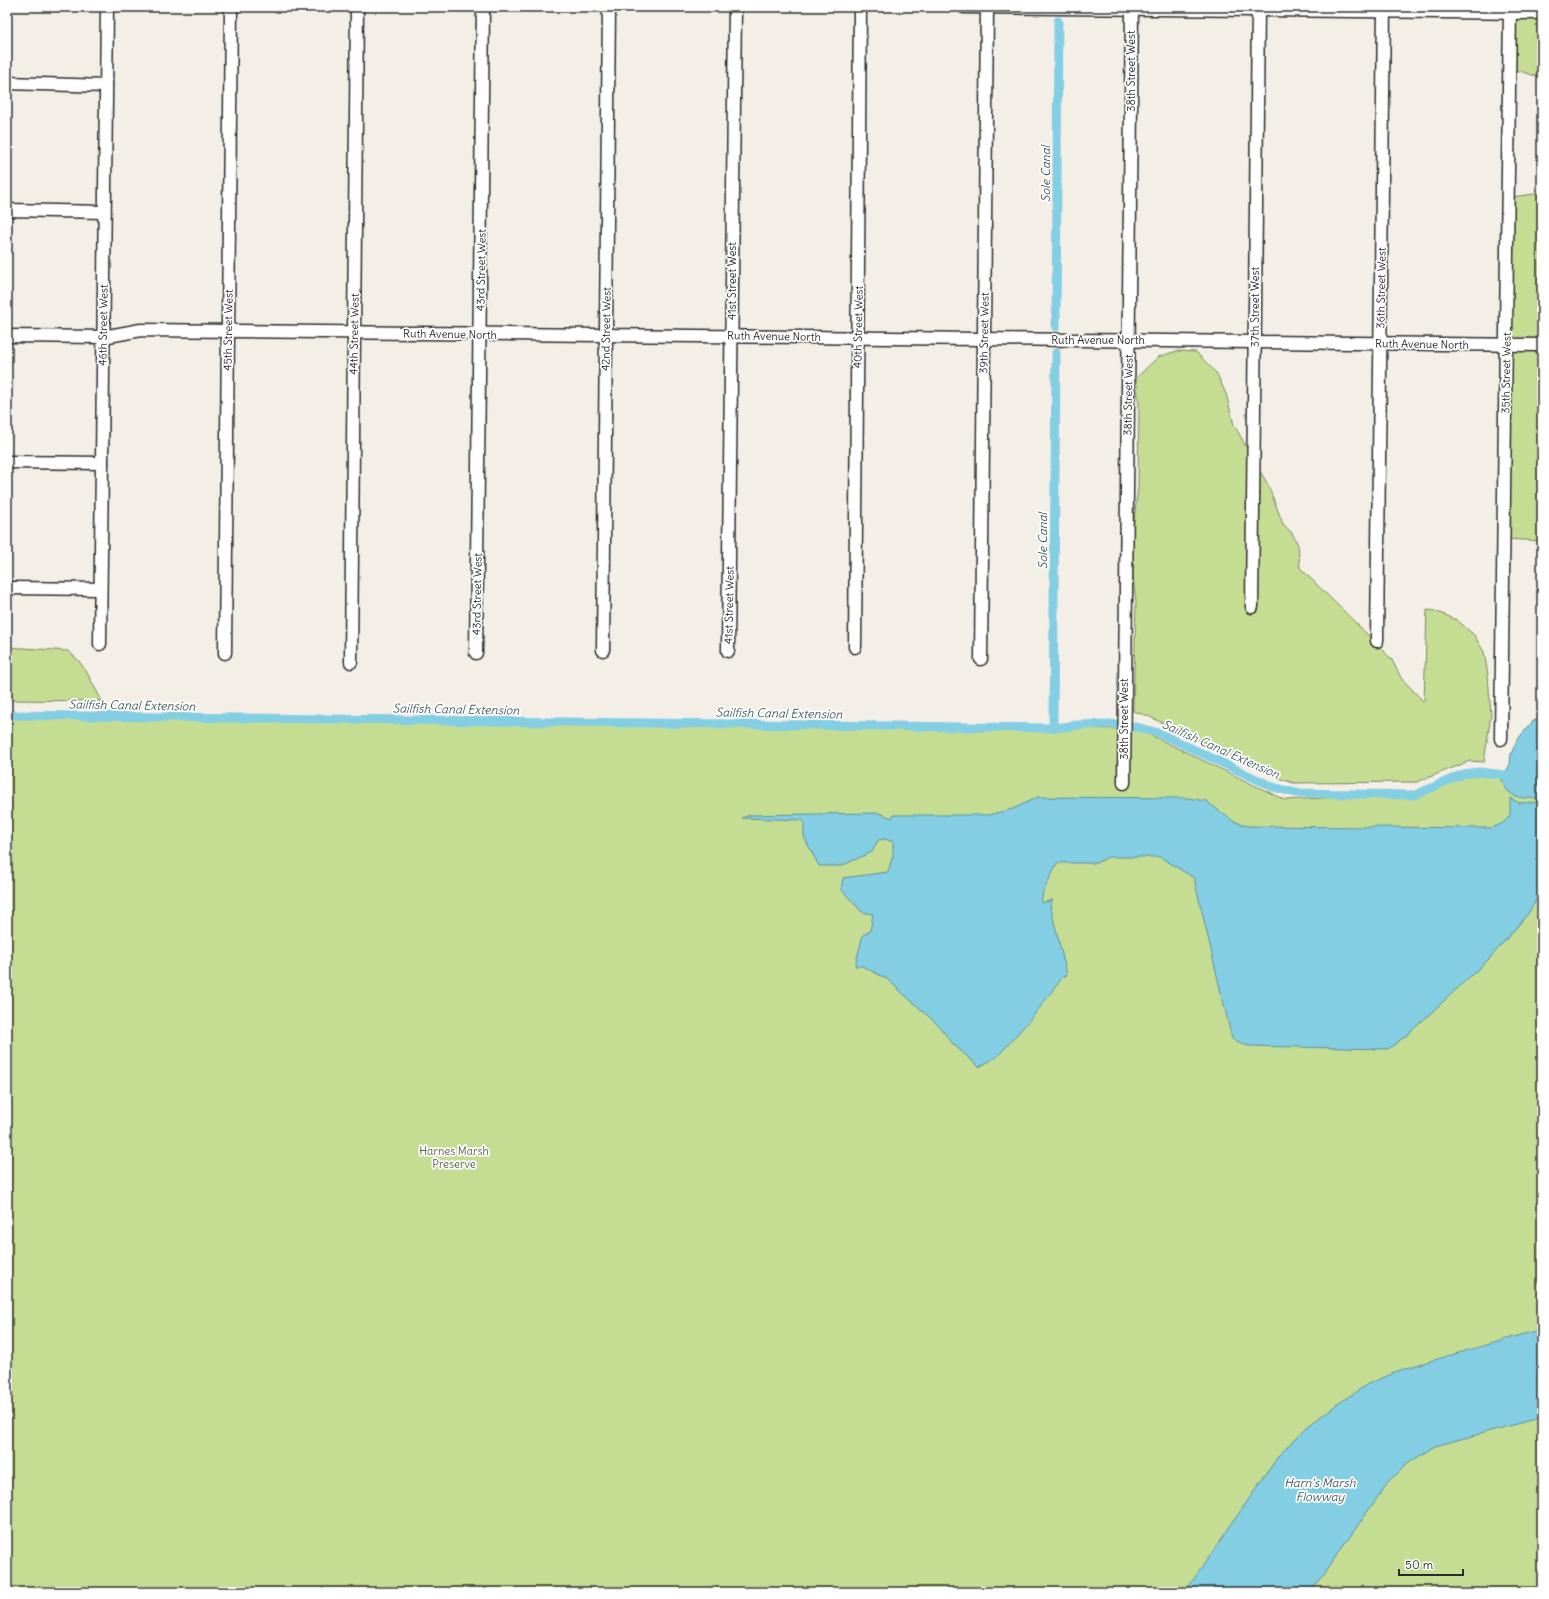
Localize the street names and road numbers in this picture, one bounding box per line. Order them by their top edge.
street label: 38th Street West [1124,30,1138,112]
street label: 43rd Street West [473,228,489,311]
street label: 41st Street West [725,242,739,320]
street label: 36th Street West [1373,247,1389,329]
street label: 37th Street West [1248,266,1262,347]
street label: 46th Street West [95,284,111,366]
street label: 40th Street West [850,285,866,368]
street label: 42nd Street West [598,287,614,371]
street label: 45th Street West [220,289,236,371]
street label: 39th Street West [976,292,992,374]
street label: 44th Street West [346,293,362,375]
street label: Ruth Avenue North [403,326,497,342]
street label: Ruth Avenue North [727,328,821,344]
street label: 35th Street West [1498,332,1514,414]
street label: Ruth Avenue North [1051,333,1145,347]
street label: Ruth Avenue North [1375,336,1469,352]
street label: 38th Street West [1120,354,1136,436]
street label: 43rd Street West [469,552,485,635]
street label: 41st Street West [721,566,737,644]
street label: 38th Street West [1117,678,1131,760]

